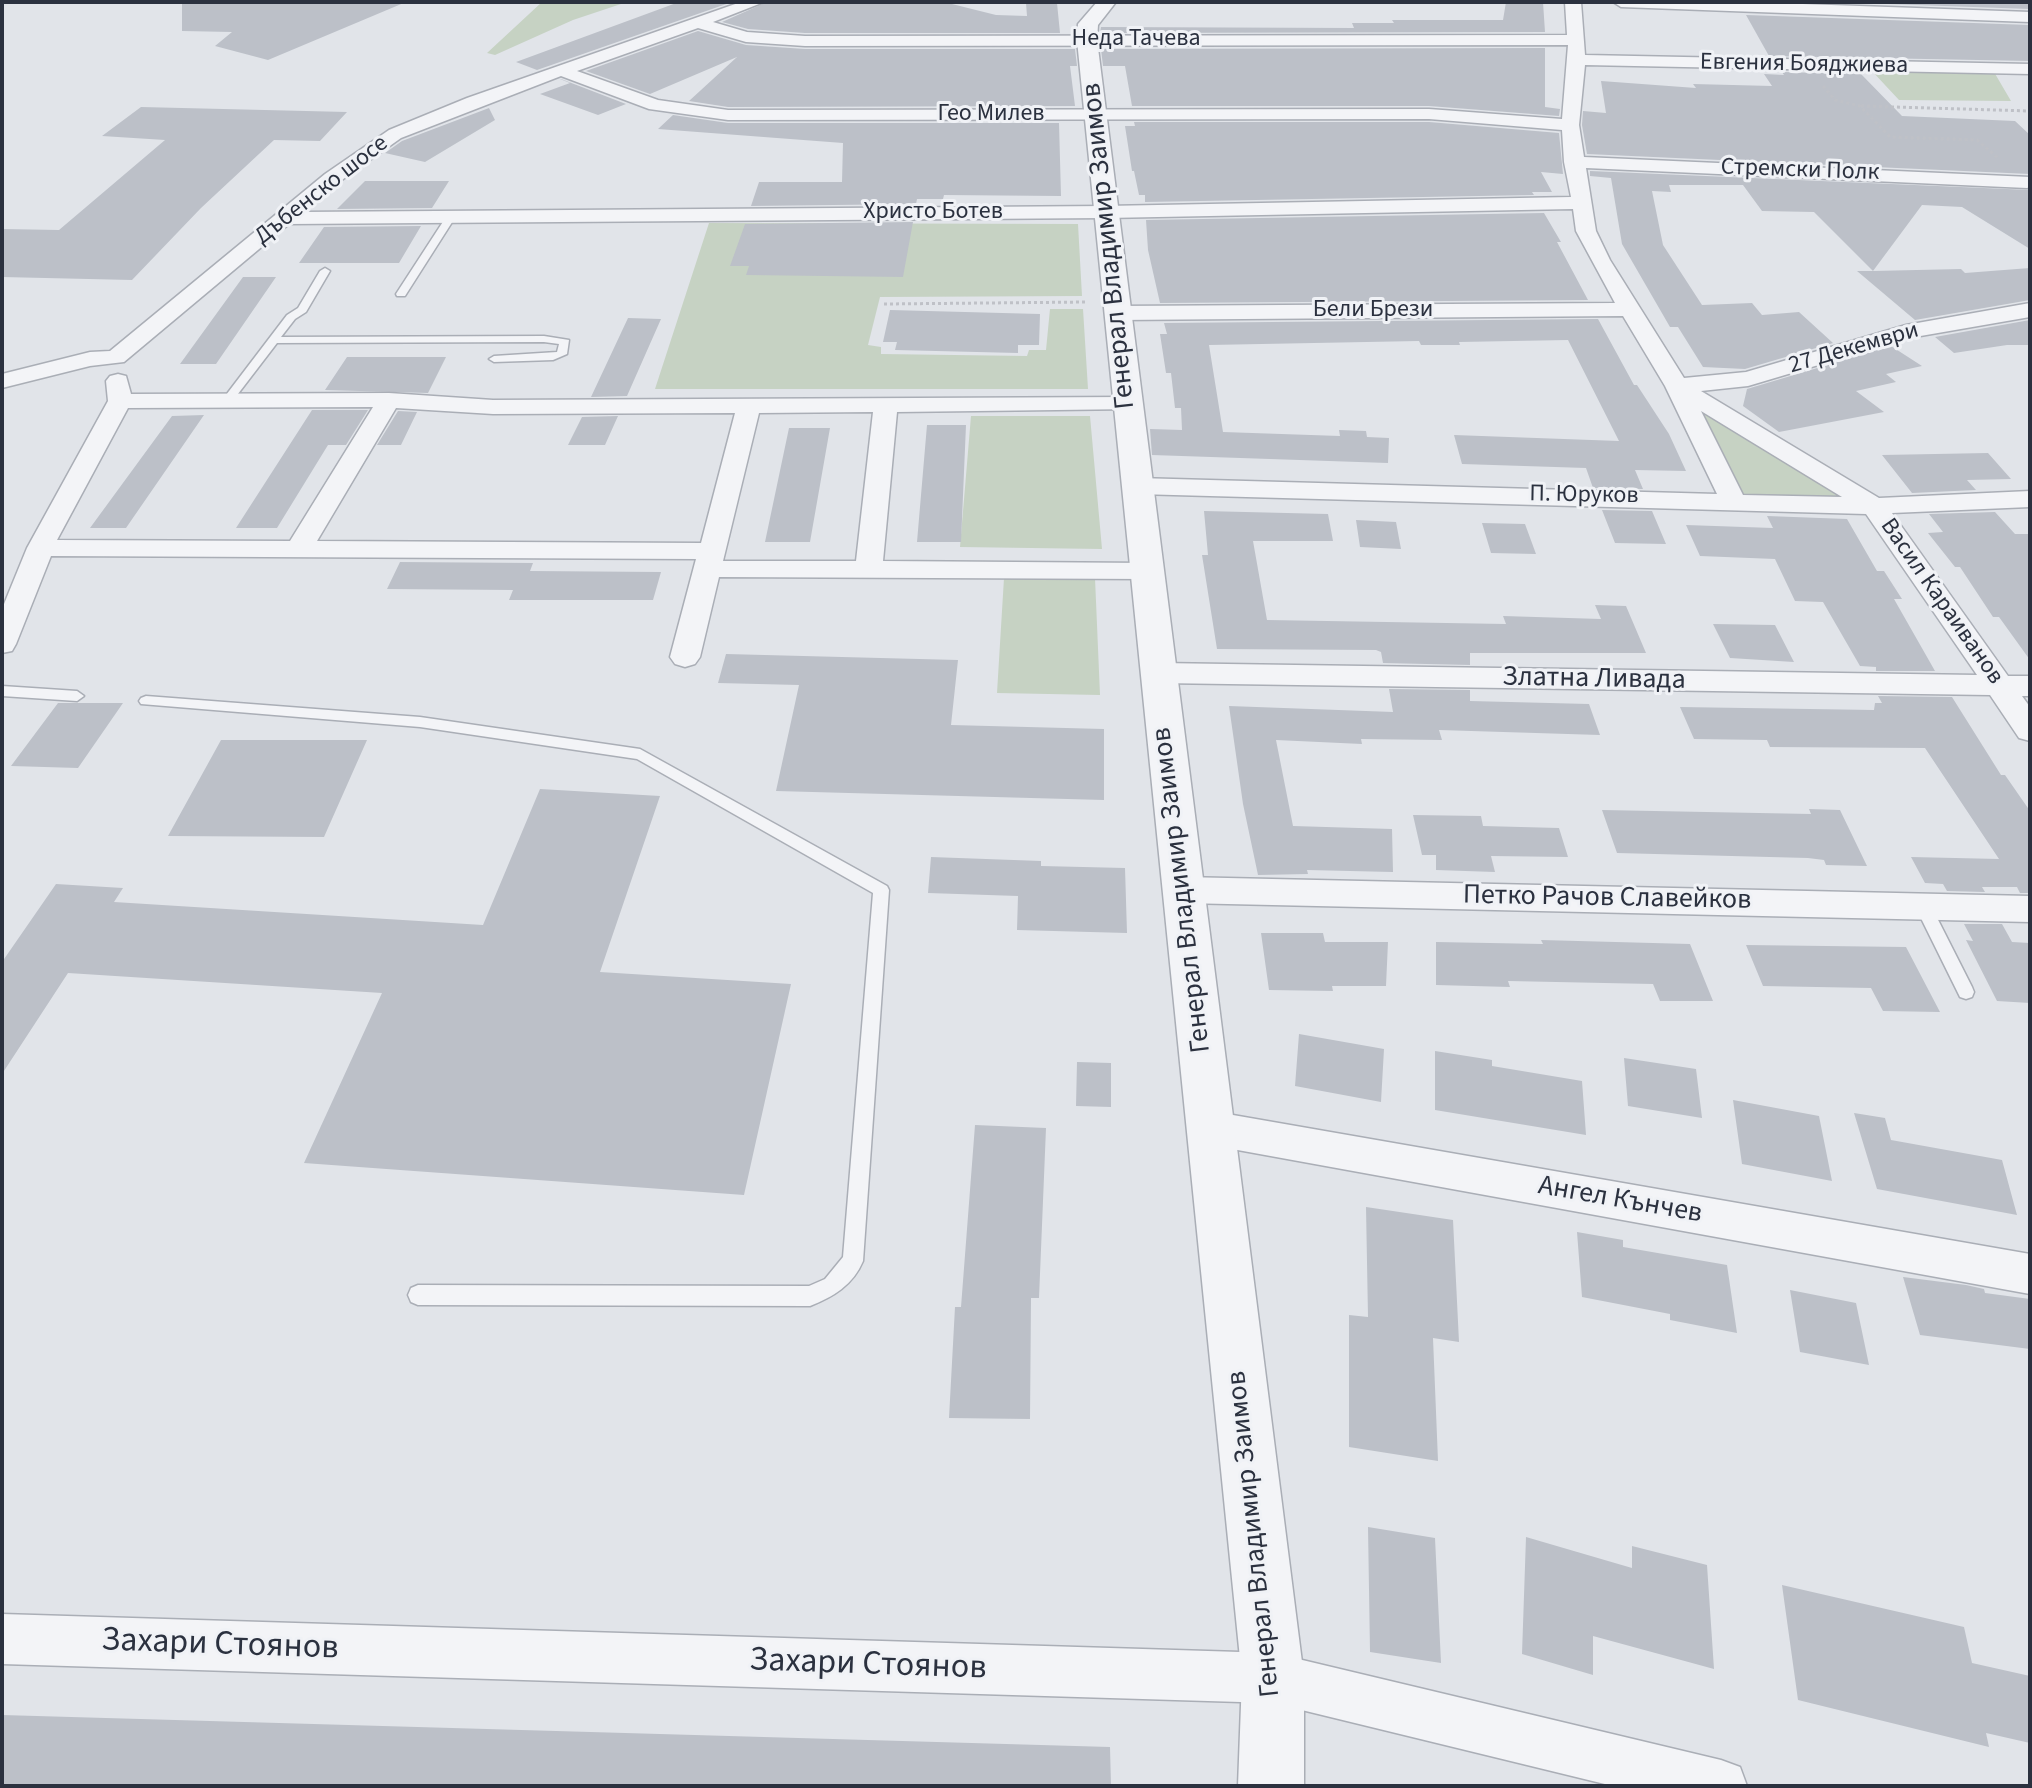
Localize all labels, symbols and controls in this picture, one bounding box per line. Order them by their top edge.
street label: Неда Тачева [1071,26,1201,54]
street label: Евгения Бояджиева [1700,49,1908,81]
street label: Генерал Владимир Заимов [1076,81,1144,411]
street label: Гео Милев [938,101,1044,129]
street label: Дъбенско шосе [250,130,394,252]
street label: Стремски Полк [1720,154,1880,188]
street label: Христо Ботев [863,199,1003,227]
street label: Бели Брези [1313,297,1433,325]
street label: 27 Декември [1786,317,1922,381]
street label: П. Юруков [1529,481,1639,511]
street label: Васил Караиванов [1873,514,2009,690]
street label: Златна Ливада [1502,662,1686,698]
street label: Генерал Владимир Заимов [1146,725,1220,1055]
street label: Петко Рачов Славейков [1462,880,1752,918]
street label: Ангел Кънчев [1535,1170,1705,1232]
street label: Генерал Владимир Заимов [1221,1369,1289,1699]
street label: Захари Стоянов [101,1621,339,1671]
street label: Захари Стоянов [749,1641,987,1691]

